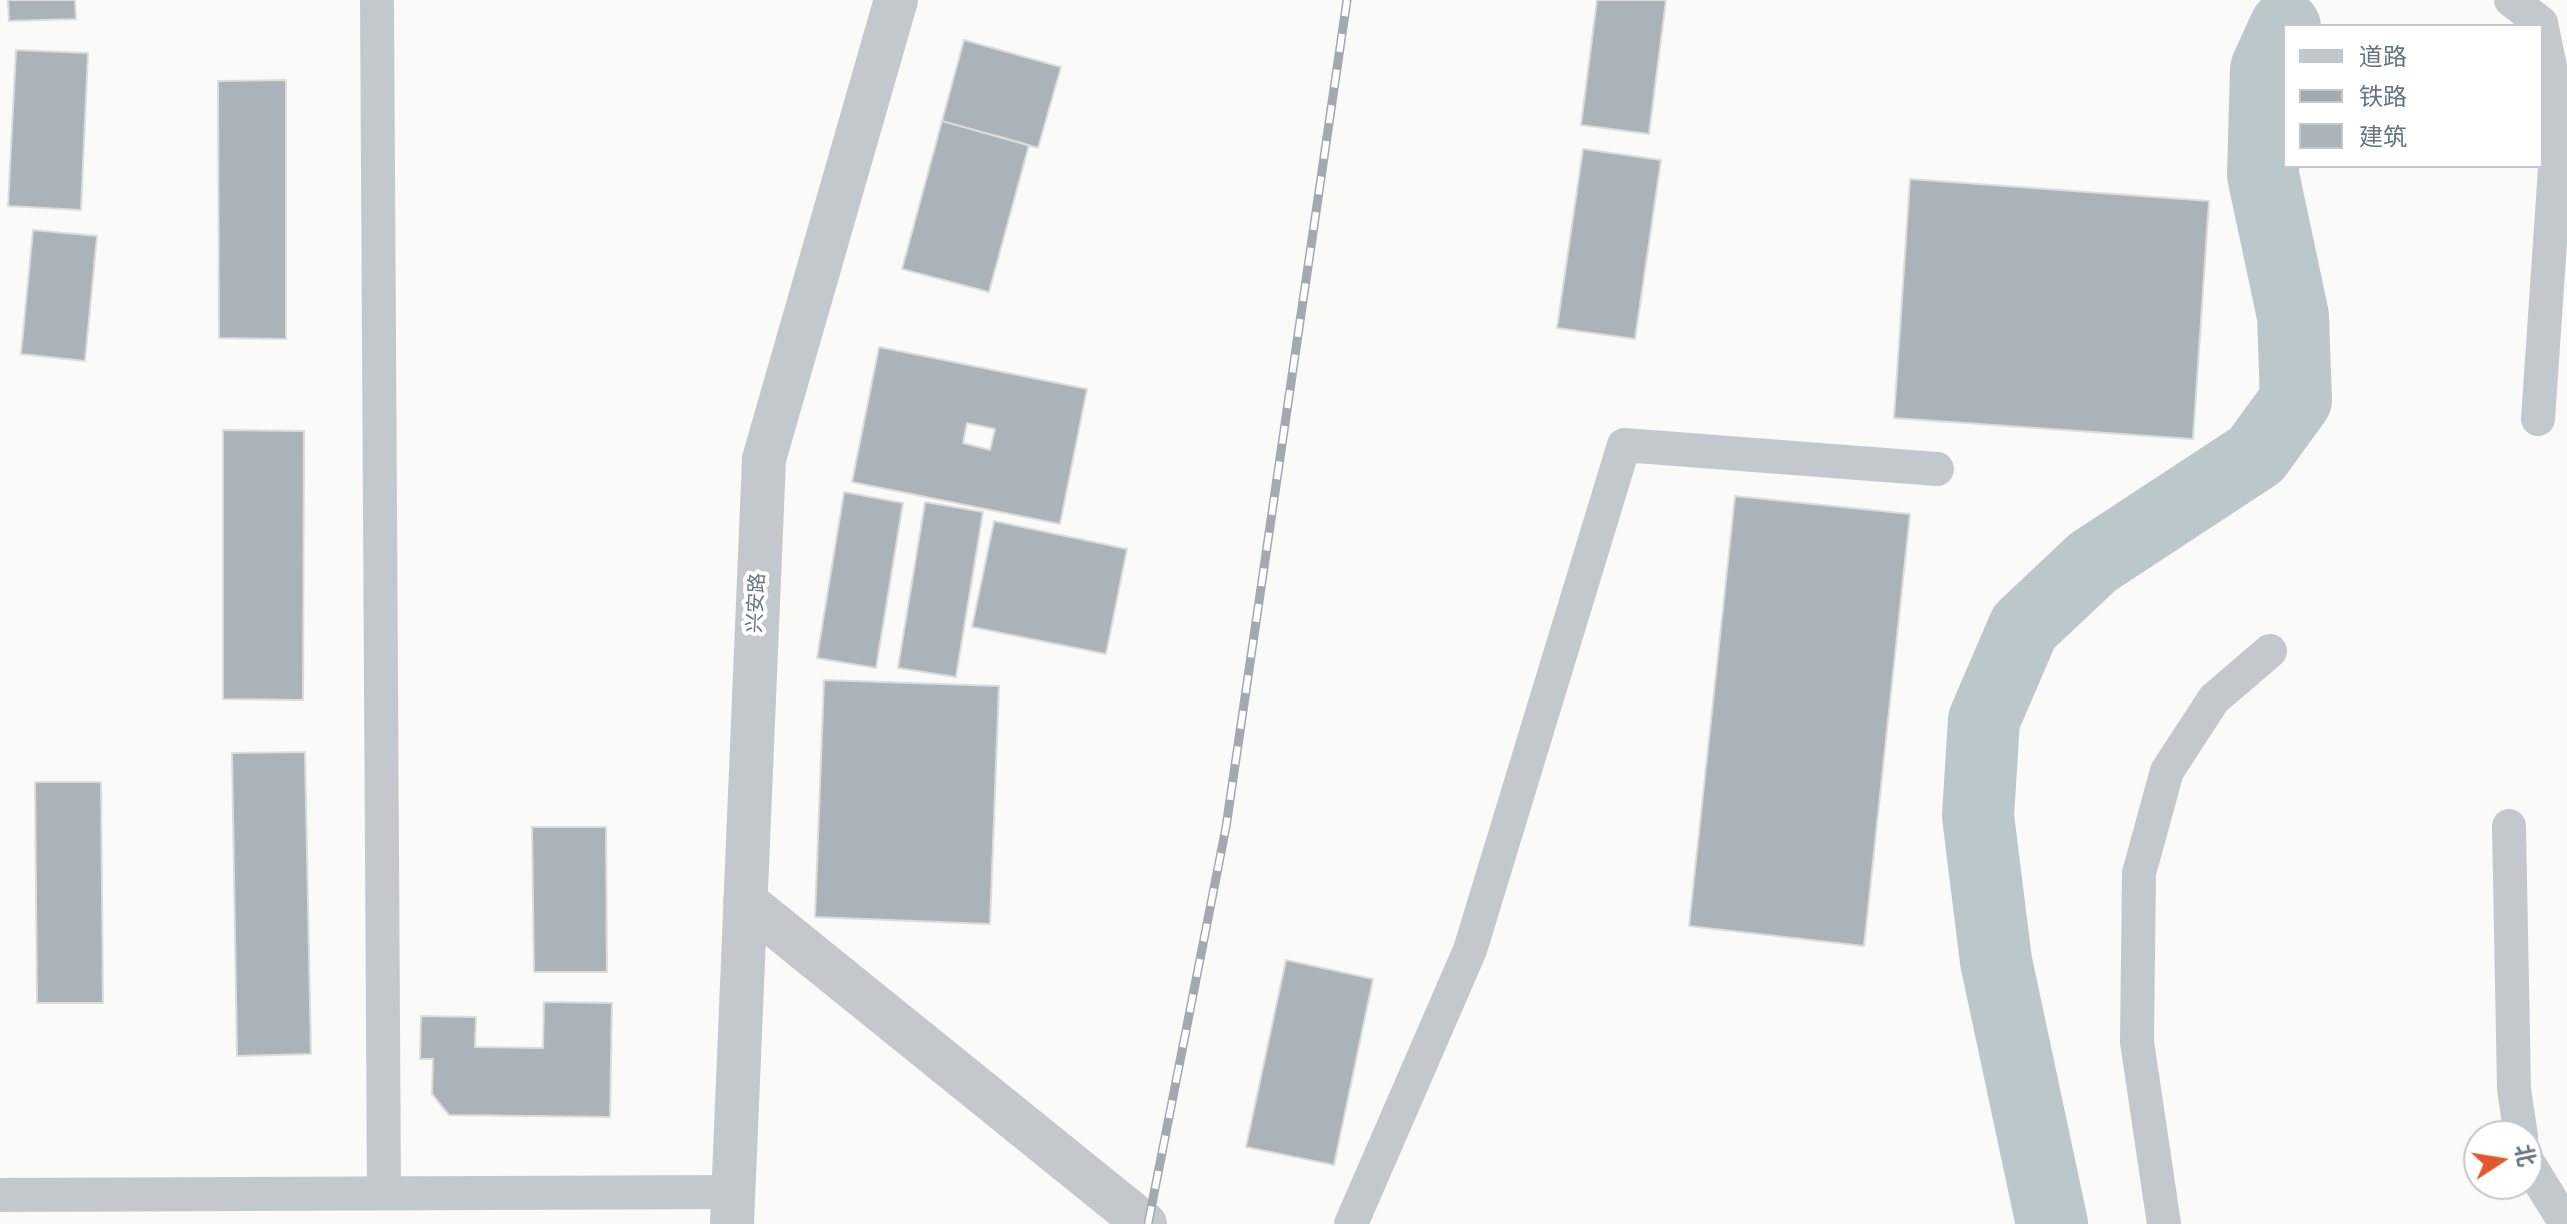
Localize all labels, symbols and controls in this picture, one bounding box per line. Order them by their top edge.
legend [2283,24,2543,168]
text: 道路 [2359,40,2407,75]
text: 铁路 [2359,80,2407,115]
text: 建筑 [2359,120,2407,155]
street label: 兴安路 [744,572,772,634]
north arrow [2463,1120,2543,1200]
text: 北 [2507,1141,2542,1170]

